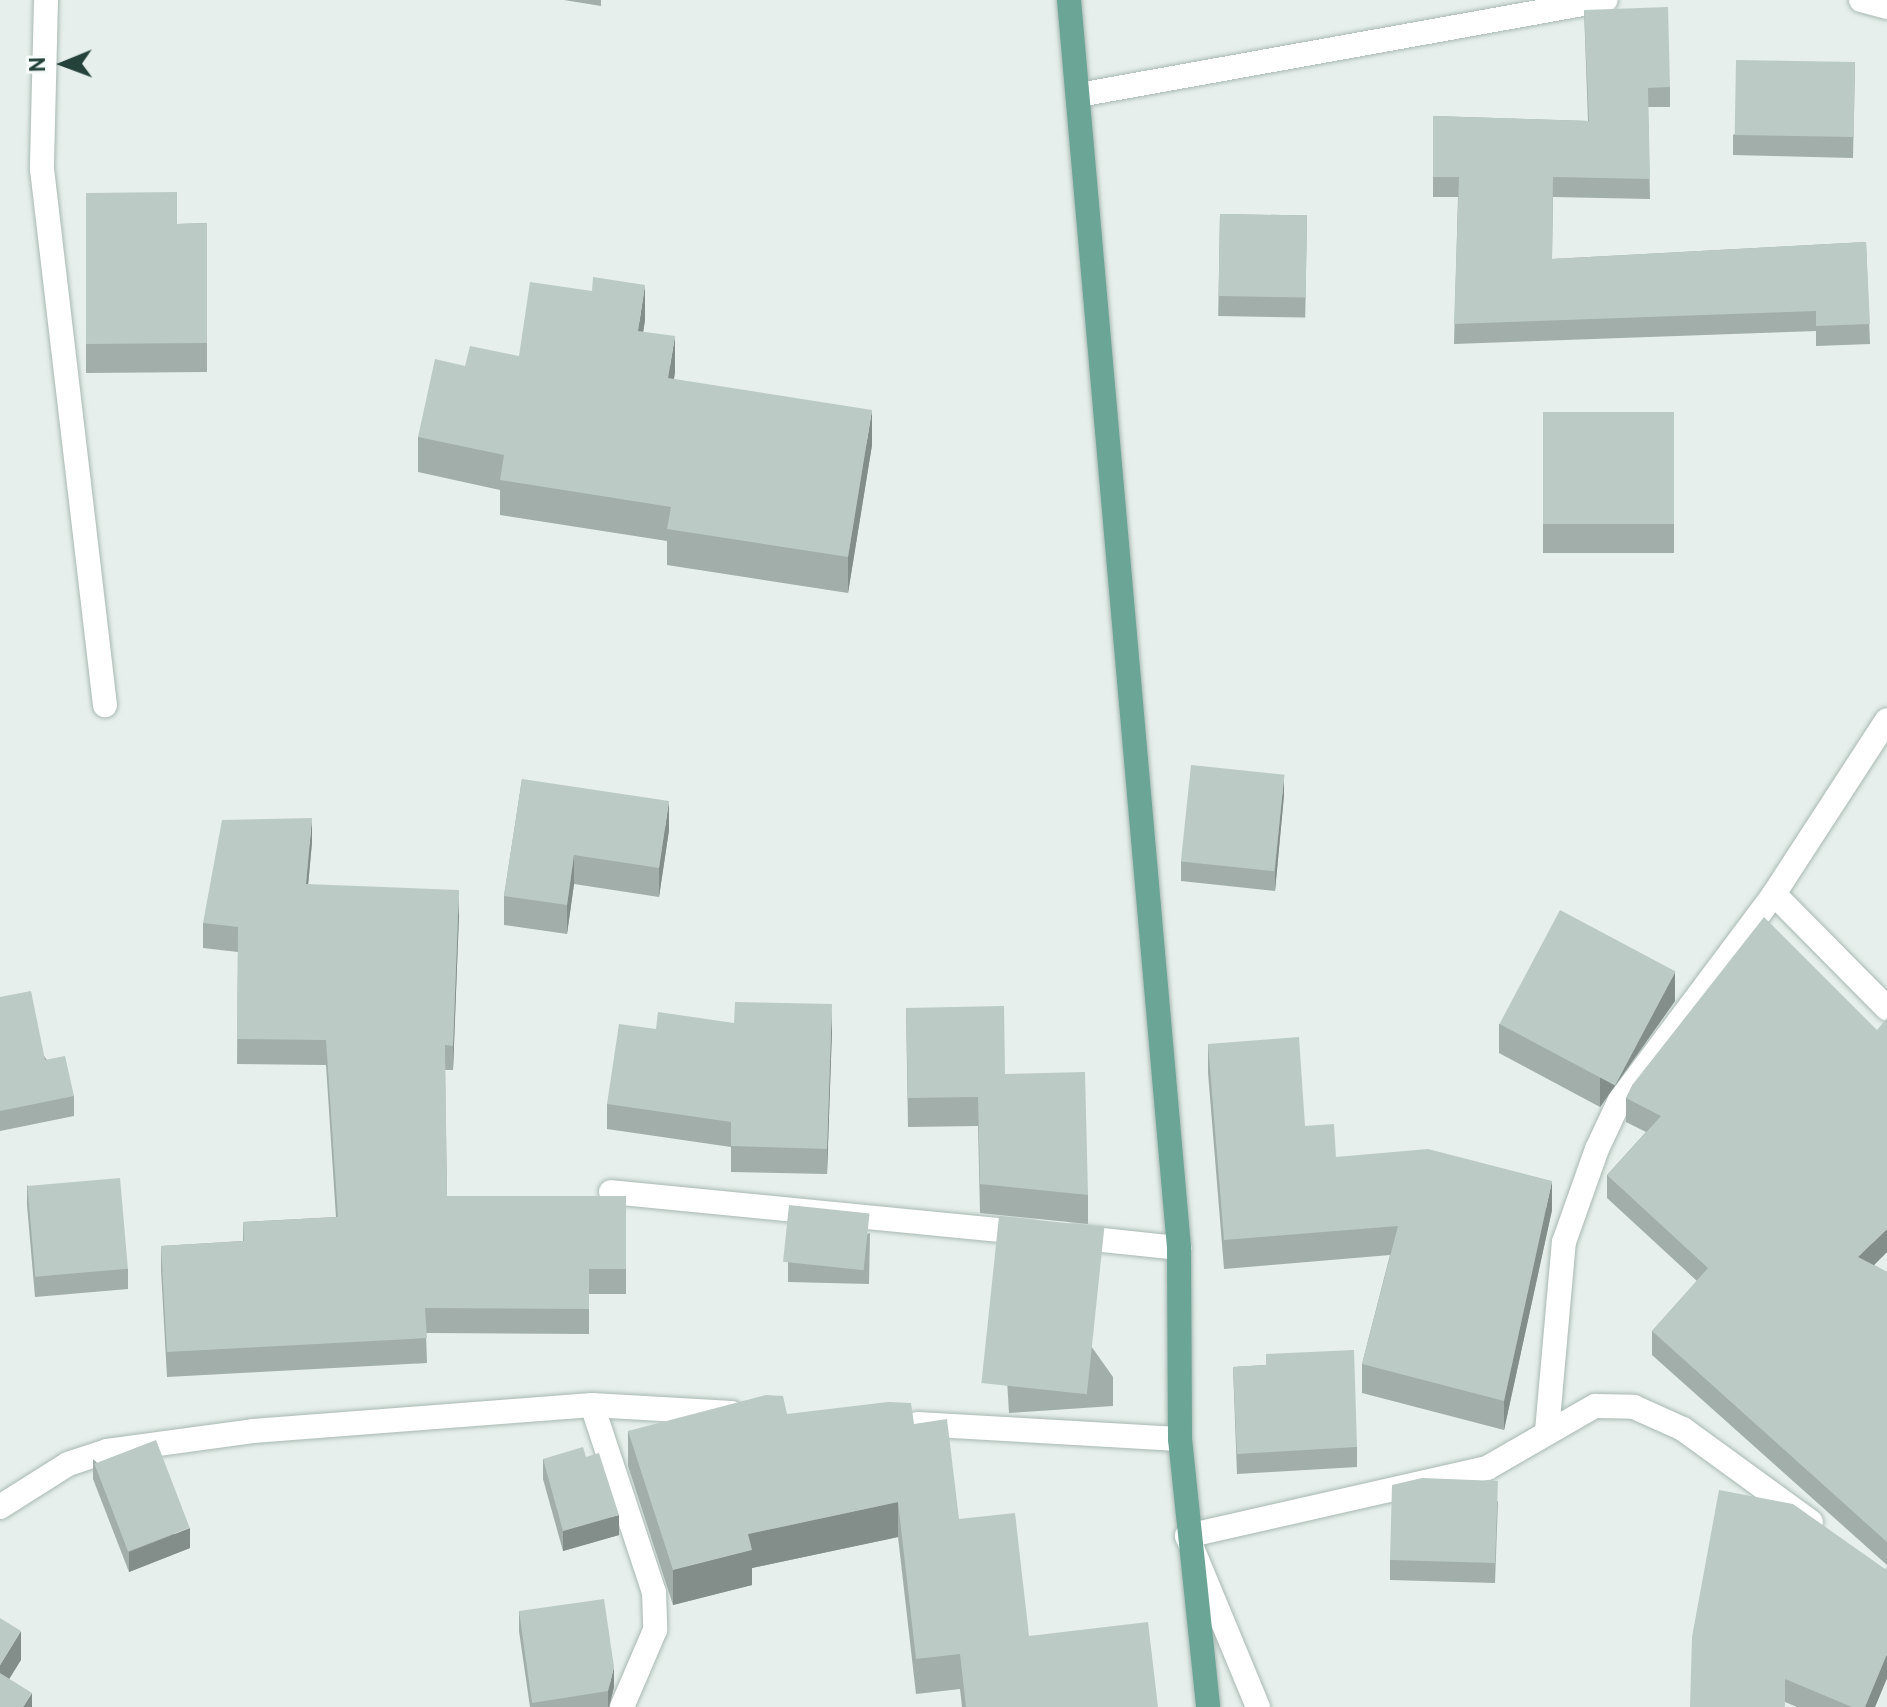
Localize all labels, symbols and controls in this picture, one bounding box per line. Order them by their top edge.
north arrow [24,24,104,104]
text: N [26,56,53,73]

